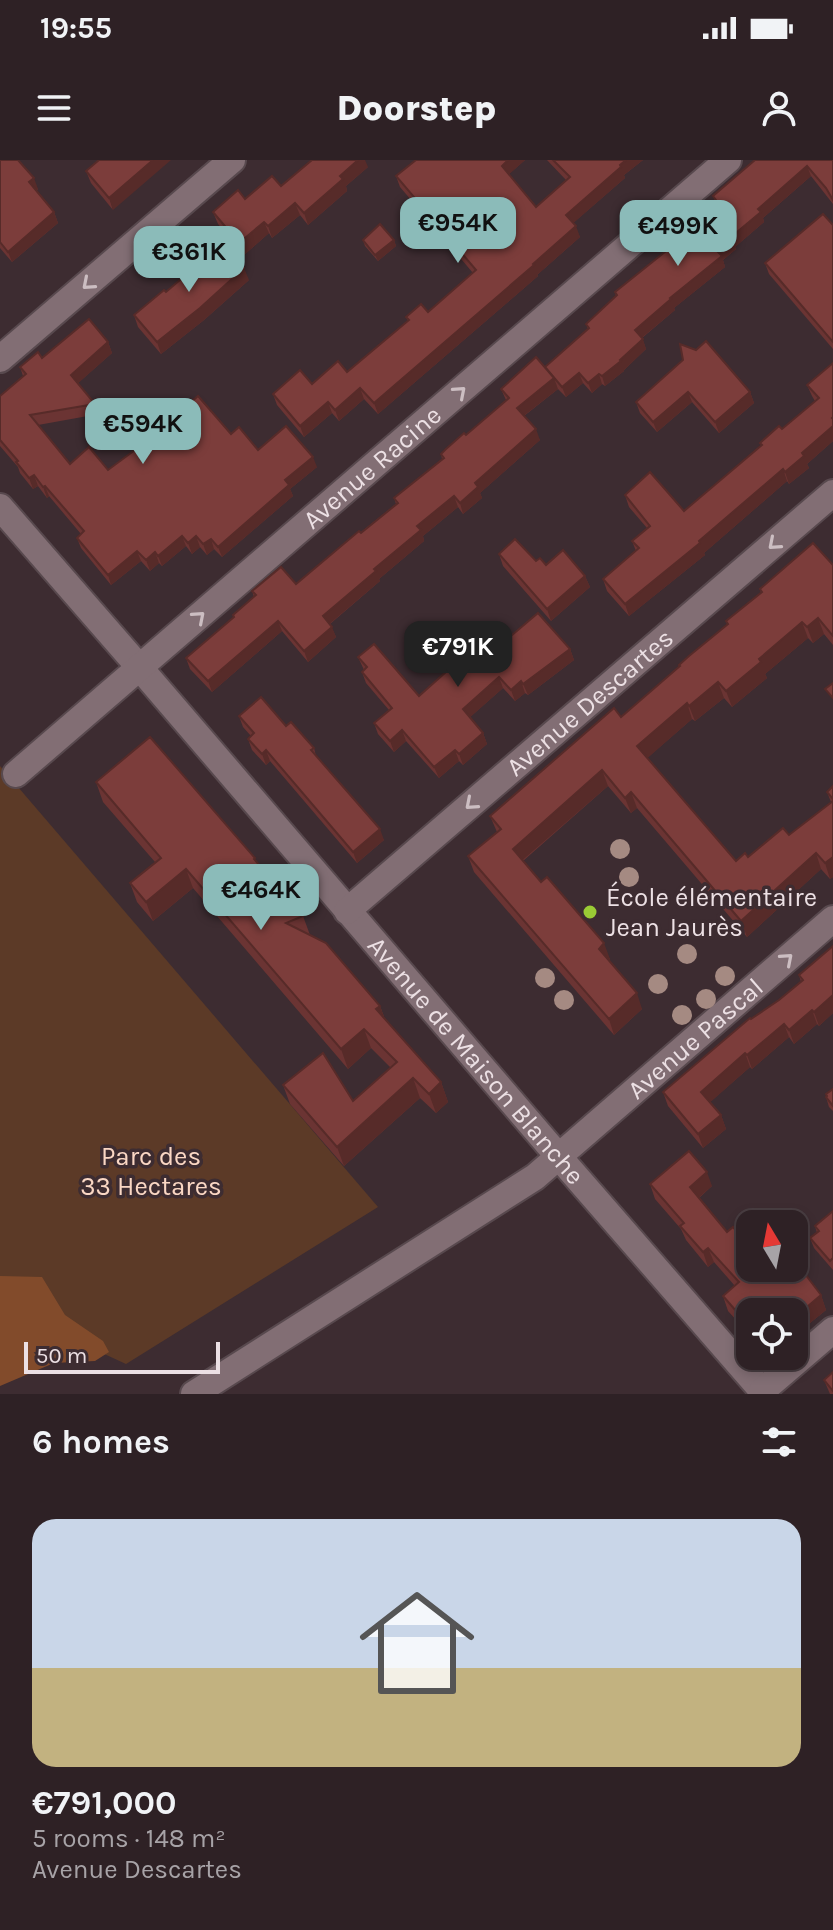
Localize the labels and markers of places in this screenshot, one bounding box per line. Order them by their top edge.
pin: €954K [402,197,514,265]
pin: €499K [622,200,734,268]
pin: €361K [133,226,245,294]
pin: €594K [87,398,199,466]
pin: €791K [402,621,514,689]
pin: €464K [205,864,317,932]
place label: École élémentaire Jean Jaurès [606,881,817,943]
marker: École élémentaire Jean Jaurès [581,903,599,921]

